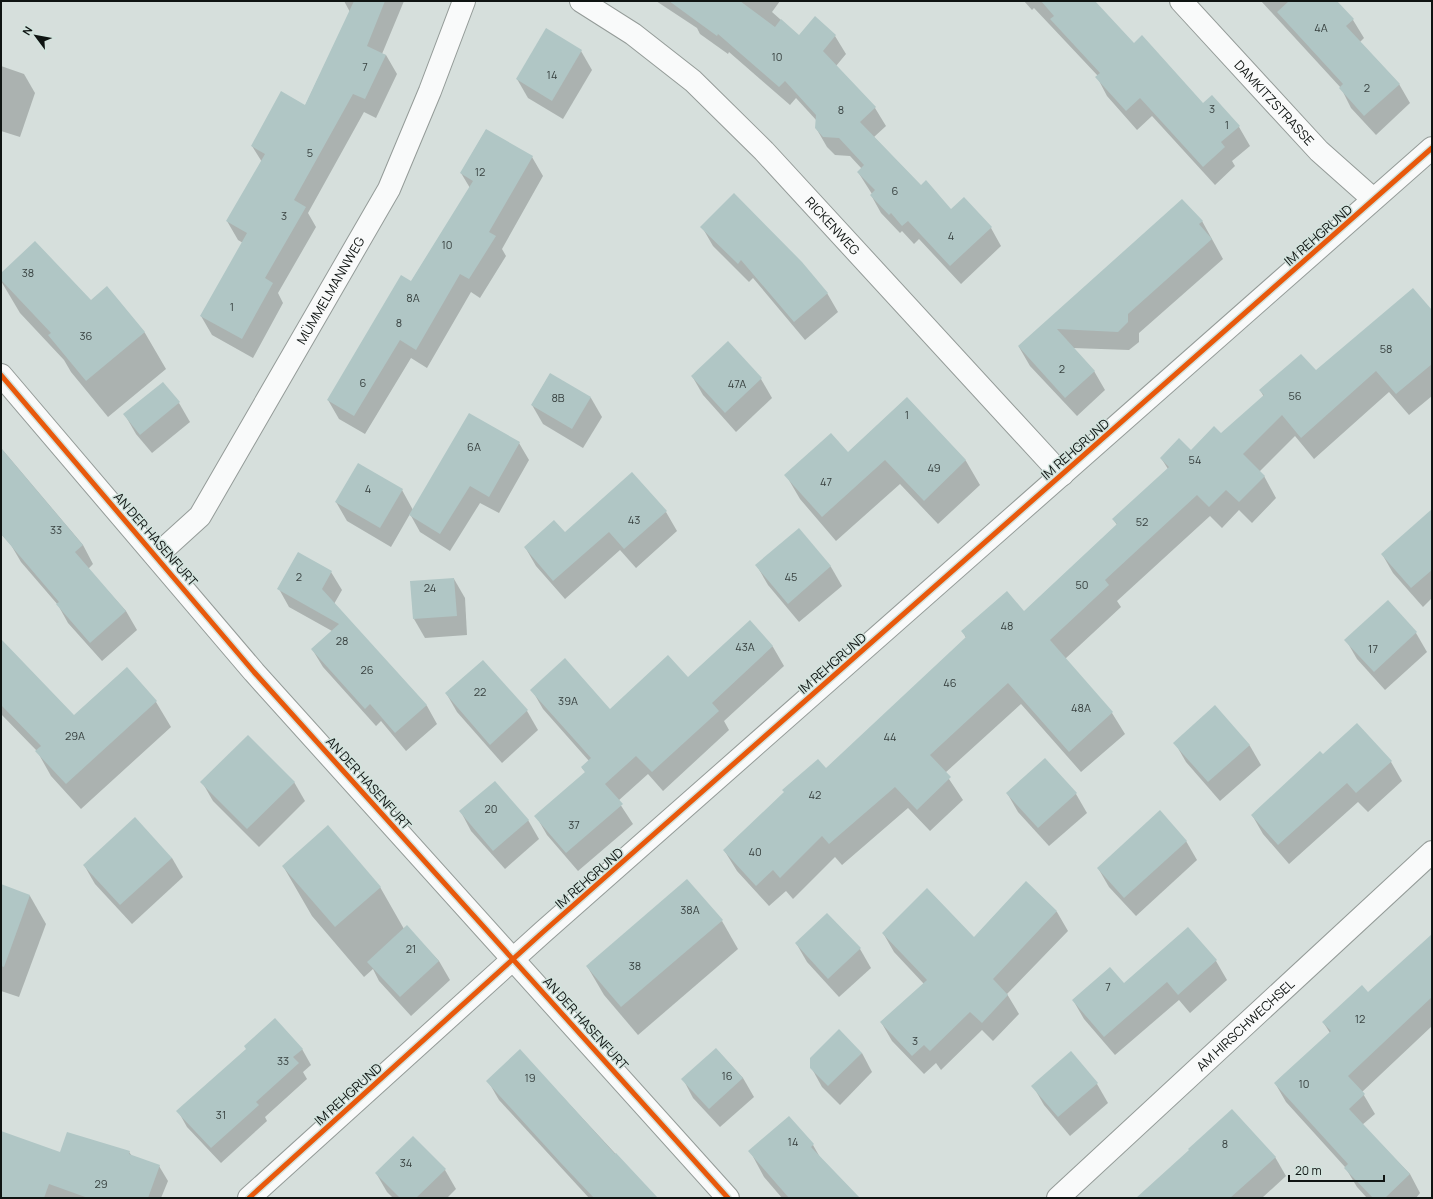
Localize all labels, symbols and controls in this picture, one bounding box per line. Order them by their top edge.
north arrow [16,16,56,56]
house number: 4A [1314,20,1328,35]
text: N [19,23,36,38]
house number: 10 [771,49,783,64]
street label: DAMKITZSTRASSE [1231,56,1318,149]
house number: 7 [362,59,368,74]
house number: 14 [547,67,557,82]
house number: 2 [1364,80,1370,95]
house number: 3 [1209,101,1215,116]
house number: 8 [838,102,844,117]
house number: 1 [1225,117,1229,132]
house number: 5 [307,145,313,160]
house number: 12 [475,164,485,179]
house number: 6 [892,183,899,198]
street label: RICKENWEG [801,193,864,259]
street label: IM REHGRUND [1280,200,1356,270]
house number: 3 [281,208,287,223]
house number: 4 [948,228,954,243]
street label: MÜMMELMANNWEG [292,233,369,347]
house number: 10 [441,237,453,252]
house number: 38 [22,265,34,280]
house number: 8A [406,290,420,305]
house number: 1 [230,299,234,314]
house number: 8 [396,315,402,330]
house number: 36 [80,328,93,343]
house number: 58 [1380,341,1392,356]
house number: 2 [1059,361,1065,376]
house number: 6 [360,375,367,390]
house number: 47A [728,376,746,391]
house number: 56 [1288,388,1302,403]
house number: 8B [551,390,565,405]
house number: 1 [905,407,909,422]
street label: IM REHGRUND [1037,414,1113,484]
house number: 6A [467,439,481,454]
house number: 54 [1189,452,1201,467]
house number: 49 [927,460,941,475]
house number: 47 [820,474,832,489]
house number: 4 [365,481,371,496]
street label: AN DER HASENFURT [110,488,202,590]
house number: 43 [628,512,640,527]
house number: 52 [1136,514,1148,529]
house number: 33 [50,522,62,537]
house number: 2 [296,569,302,584]
house number: 45 [785,569,797,584]
house number: 50 [1075,577,1089,592]
house number: 24 [424,580,436,595]
house number: 48 [1001,618,1013,633]
street label: IM REHGRUND [794,628,870,698]
house number: 28 [336,633,348,648]
house number: 43A [735,639,755,654]
house number: 17 [1368,641,1378,656]
house number: 26 [360,662,374,677]
house number: 46 [943,675,957,690]
house number: 22 [474,684,486,699]
house number: 39A [558,693,578,708]
house number: 48A [1071,700,1091,715]
house number: 29A [65,728,85,743]
house number: 44 [883,729,897,744]
street label: AN DER HASENFURT [322,733,416,834]
house number: 42 [809,787,821,802]
house number: 20 [485,801,497,816]
house number: 37 [568,817,580,832]
street label: IM REHGRUND [551,843,627,913]
house number: 40 [748,844,762,859]
house number: 38A [680,902,700,917]
house number: 21 [406,941,416,956]
house number: 38 [629,958,641,973]
street label: AN DER HASENFURT [539,973,633,1074]
street label: AM HIRSCHWECHSEL [1192,975,1298,1075]
house number: 7 [1105,979,1111,994]
house number: 12 [1355,1011,1365,1026]
house number: 3 [912,1033,918,1048]
house number: 33 [277,1053,289,1068]
street label: IM REHGRUND [310,1059,386,1129]
house number: 16 [721,1068,733,1083]
house number: 19 [524,1070,536,1085]
house number: 10 [1298,1076,1310,1091]
house number: 31 [216,1107,226,1122]
house number: 14 [788,1134,798,1149]
house number: 8 [1222,1136,1228,1151]
house number: 34 [400,1155,412,1170]
scale bar [1289,1157,1384,1183]
text: 20 m [1295,1162,1322,1179]
house number: 29 [94,1176,108,1191]

